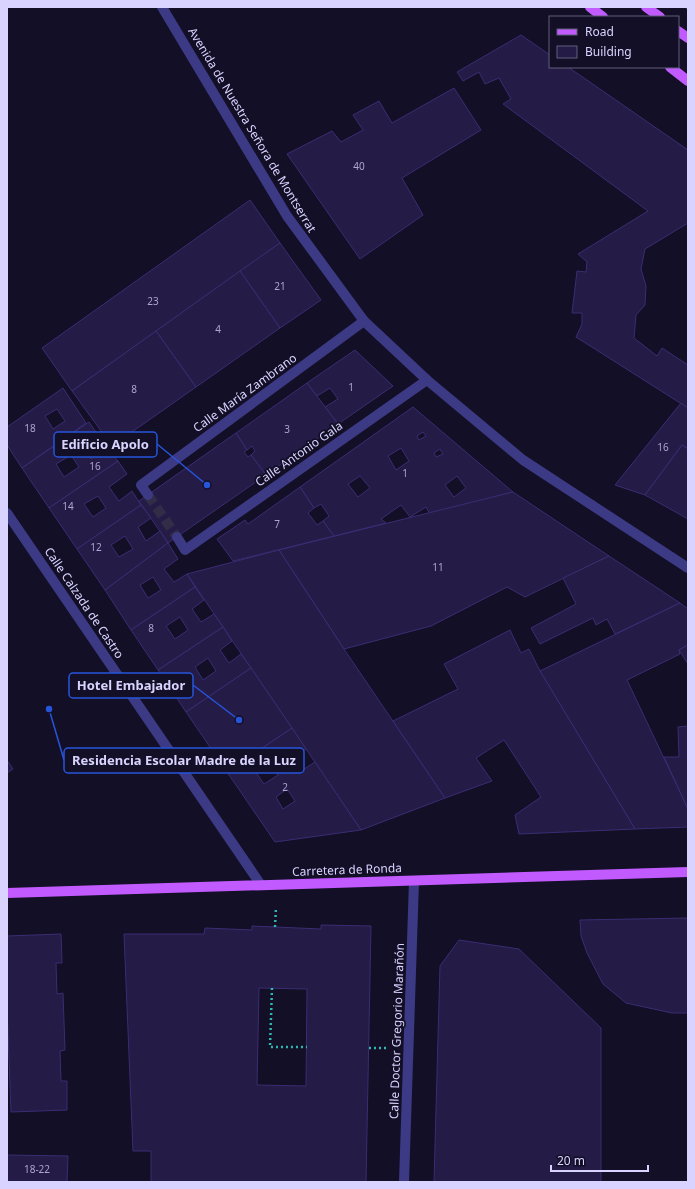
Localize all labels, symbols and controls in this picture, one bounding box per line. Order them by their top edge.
legend [549,16,679,68]
text: Road [585,23,614,40]
street label: Avenida de Nuestra Señora de Montserrat [184,24,321,236]
text: Building [585,43,632,60]
house number: 40 [353,159,365,173]
house number: 21 [274,279,286,293]
house number: 23 [147,294,159,308]
house number: 4 [215,322,221,336]
street label: Calle María Zambrano [189,349,300,436]
house number: 1 [348,380,354,394]
house number: 8 [131,382,137,396]
street label: Calle Antonio Gala [252,417,346,490]
house number: 18 [24,421,36,435]
house number: 3 [284,422,290,436]
callout: Edificio Apolo [54,432,157,457]
text: Edificio Apolo [61,435,149,453]
house number: 16 [657,440,669,454]
house number: 16 [89,459,101,473]
house number: 1 [402,466,408,480]
house number: 14 [62,499,74,513]
house number: 7 [274,517,280,531]
house number: 12 [90,540,102,554]
street label: Calle Calzada de Castro [41,544,128,662]
house number: 11 [432,560,444,574]
house number: 8 [148,621,154,635]
callout: Hotel Embajador [69,673,193,698]
text: Hotel Embajador [77,676,185,694]
callout: Residencia Escolar Madre de la Luz [64,748,304,773]
text: Residencia Escolar Madre de la Luz [72,751,296,769]
house number: 2 [282,780,288,794]
street label: Carretera de Ronda [292,859,402,880]
street label: Calle Doctor Gregorio Marañón [385,943,408,1119]
scale bar [551,1147,648,1173]
text: 20 m [557,1152,585,1169]
house number: 18-22 [24,1162,50,1176]

